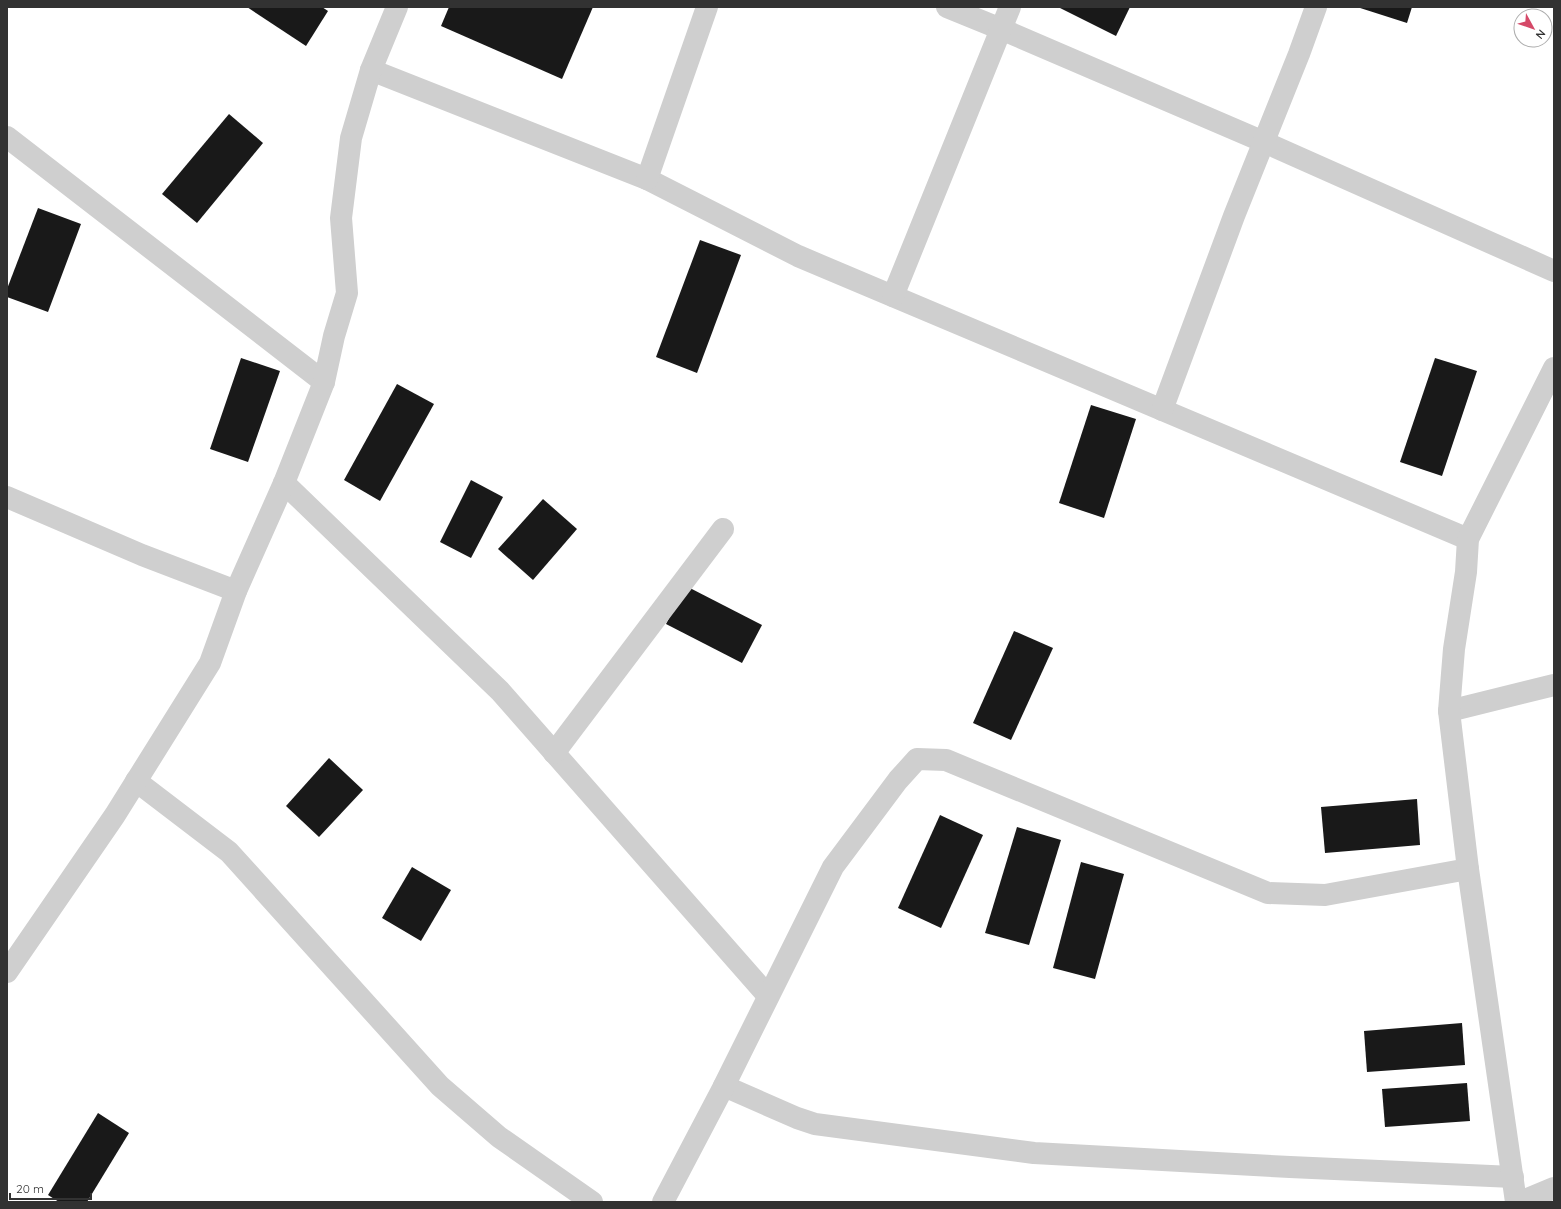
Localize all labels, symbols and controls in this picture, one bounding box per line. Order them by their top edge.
north arrow [1513,8,1553,48]
text: N [1533,27,1549,42]
scale bar [10,1175,91,1201]
text: 20 m [16,1181,44,1196]

